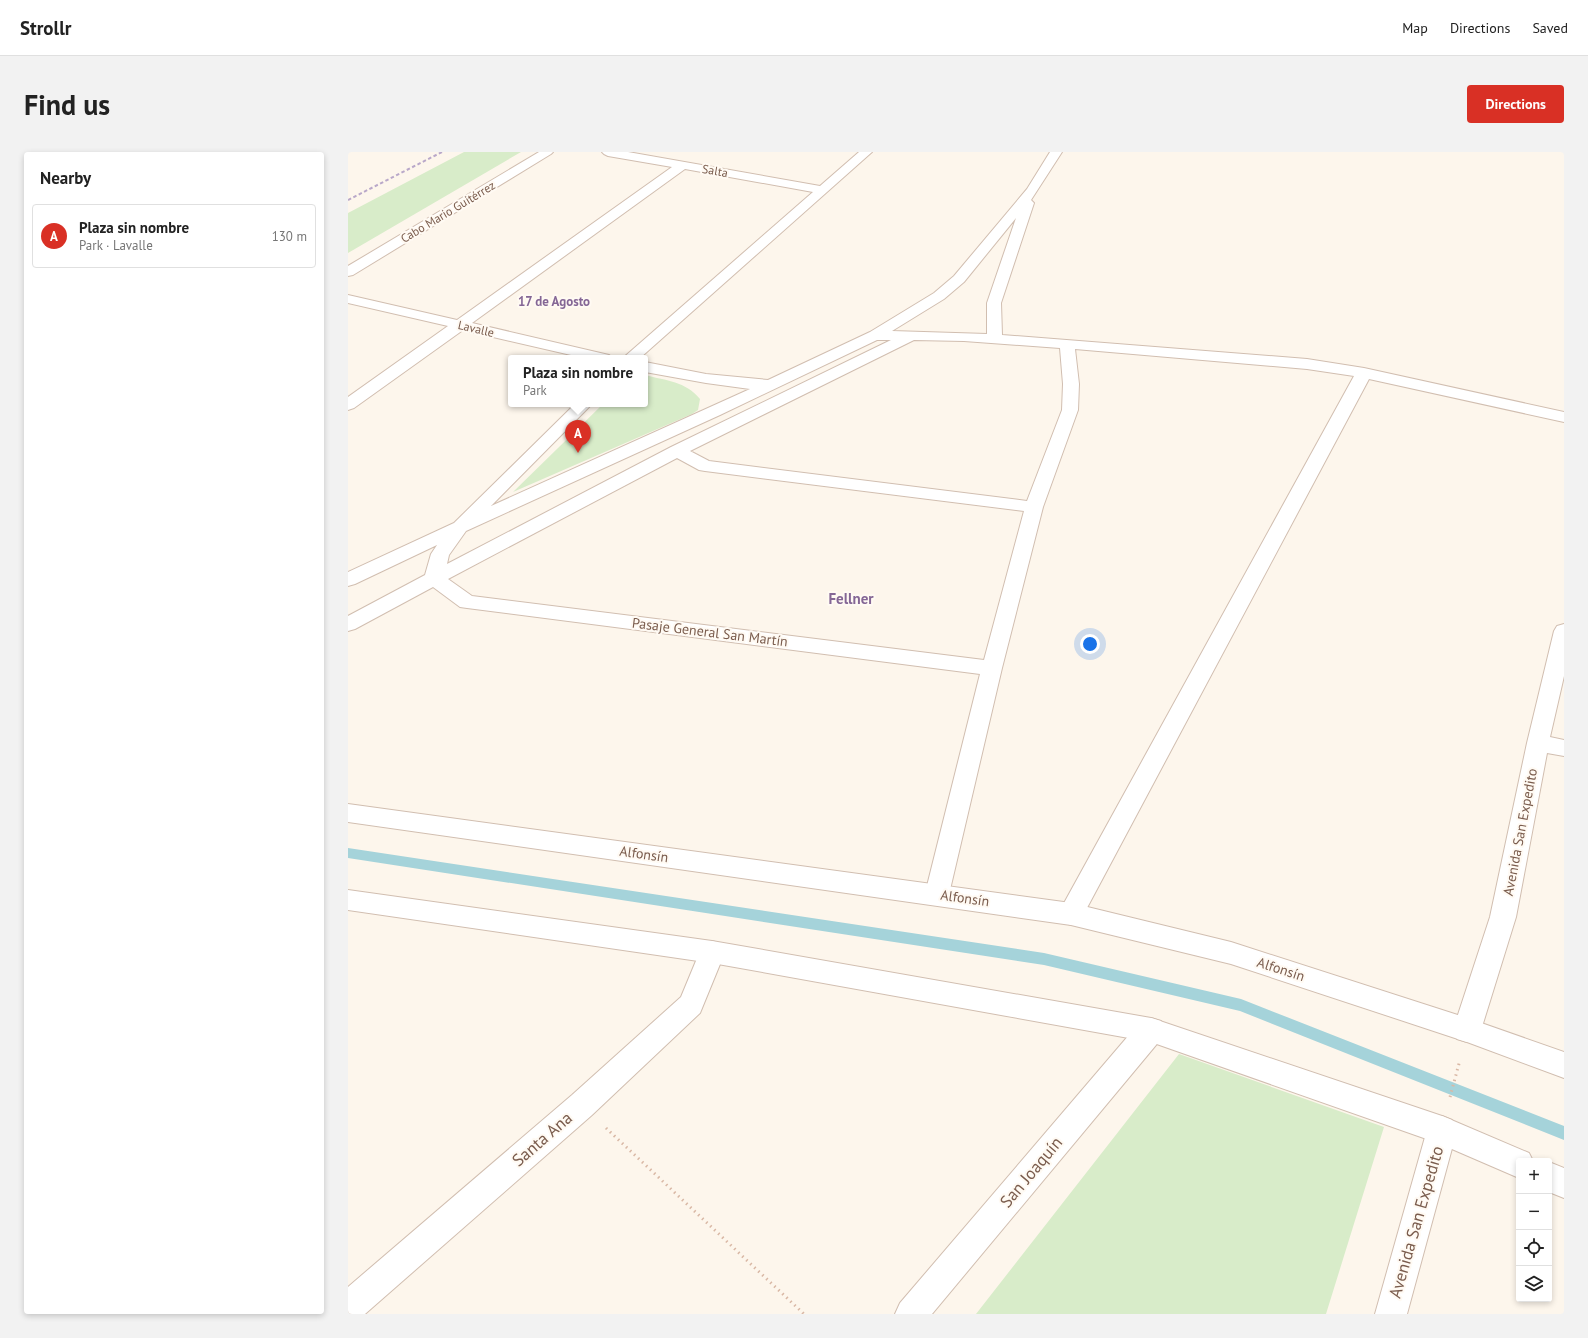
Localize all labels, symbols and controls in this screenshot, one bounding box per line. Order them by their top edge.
text: Strollr [20,16,71,40]
text: Map [1402,19,1428,37]
text: Directions [1450,19,1510,37]
text: Saved [1532,19,1568,37]
button: Directions [1467,85,1564,123]
text: Find us [24,86,110,123]
street label: Salta [701,161,729,180]
text: Nearby [40,167,91,189]
street label: Cabo Mario Guitérrez [398,177,498,246]
text: Plaza sin nombre [79,218,189,237]
text: A [50,228,58,245]
text: 130 m [272,228,307,245]
text: Park · Lavalle [79,237,153,254]
district label: 17 de Agosto [518,293,590,310]
street label: Lavalle [457,317,496,340]
popup [508,355,648,407]
text: Plaza sin nombre [523,363,633,382]
text: Park [523,382,547,399]
pin: A [565,420,591,453]
district label: Fellner [828,589,874,608]
street label: Pasaje General San Martín [631,614,789,650]
your location [1080,634,1100,654]
street label: Avenida San Expedito [1499,767,1541,897]
street label: Alfonsín [618,842,670,866]
street label: Alfonsín [939,886,991,910]
street label: Alfonsín [1255,953,1307,985]
street label: Santa Ana [507,1107,577,1171]
street label: San Joaquín [995,1132,1067,1212]
street label: Avenida San Expedito [1384,1143,1448,1301]
map controls [1516,1158,1552,1302]
button: + [1516,1158,1552,1194]
button: − [1516,1194,1552,1230]
button: locate [1516,1230,1552,1266]
button: layers [1516,1266,1552,1302]

